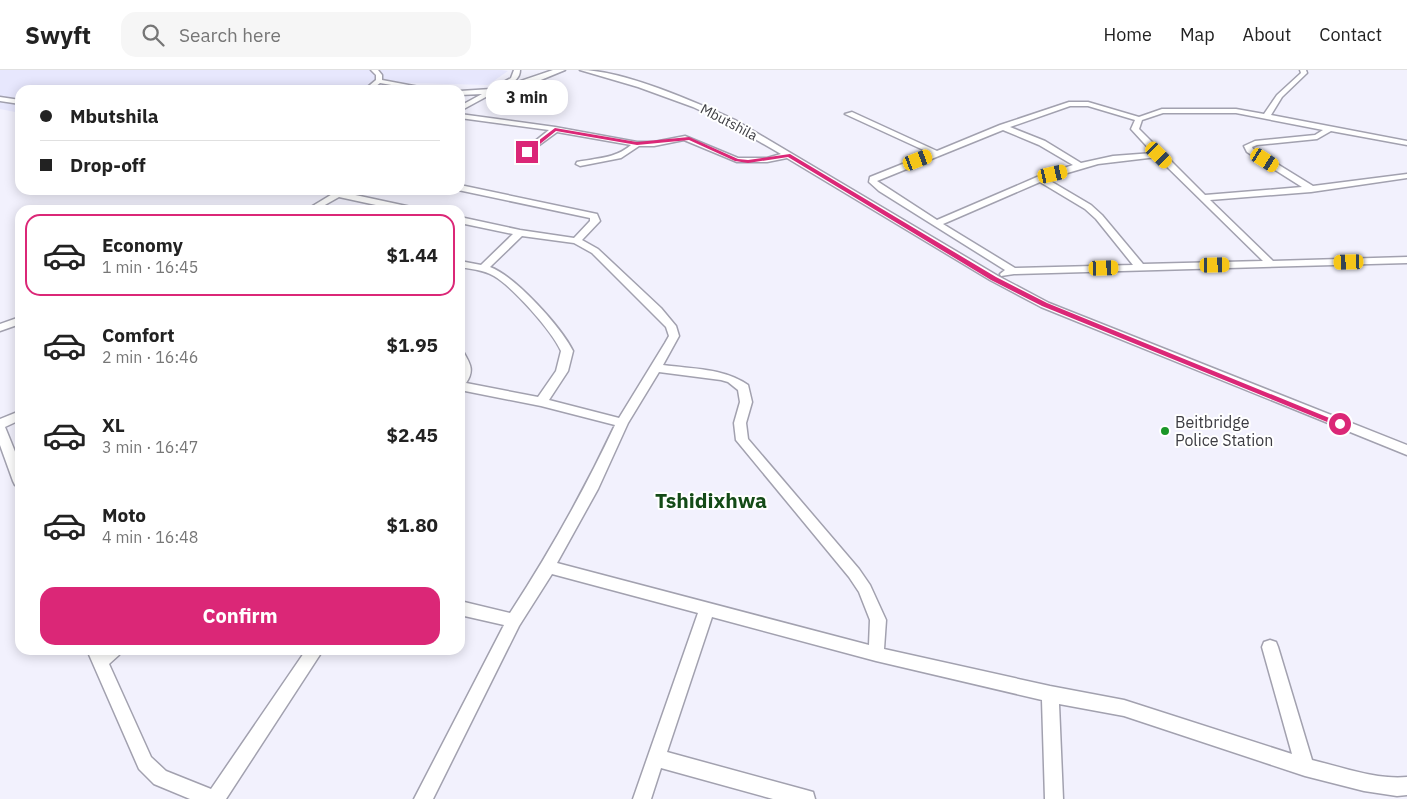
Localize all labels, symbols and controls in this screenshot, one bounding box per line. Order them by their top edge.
search box [121,12,471,57]
text: Swyft [25,19,91,51]
icon: search [139,21,167,49]
text: Search here [179,23,281,47]
text: Home [1104,23,1152,46]
text: Map [1180,23,1215,46]
text: About [1243,23,1291,46]
text: Contact [1319,23,1382,46]
callout: 3 min [486,79,568,114]
text: 3 min [506,87,548,107]
street label: Mbutshila [697,100,761,145]
text: Mbutshila [70,104,159,128]
car [1143,139,1174,171]
route end [516,141,538,163]
car [1248,146,1281,174]
car [901,148,934,172]
text: Drop-off [70,153,146,177]
car [1036,163,1069,185]
icon: car [42,233,87,278]
text: Economy [102,233,183,257]
text: $1.44 [386,243,438,267]
car [1333,254,1364,270]
text: 1 min · 16:45 [102,257,198,277]
car [1199,257,1230,273]
car [1088,260,1119,276]
icon: car [42,323,87,368]
text: Comfort [102,323,175,347]
text: $1.95 [386,333,438,357]
text: 2 min · 16:46 [102,347,198,367]
place label: Beitbridge Police Station [1175,412,1273,450]
icon: car [42,413,87,458]
text: XL [102,413,125,437]
route start [1329,413,1351,435]
text: $2.45 [386,423,438,447]
marker: Beitbridge Police Station [1159,425,1171,437]
text: 3 min · 16:47 [102,437,198,457]
district label: Tshidixhwa [655,486,767,514]
icon: car [42,503,87,548]
text: Moto [102,503,146,527]
text: $1.80 [386,513,438,537]
text: 4 min · 16:48 [102,527,198,547]
button: Confirm [40,587,440,645]

